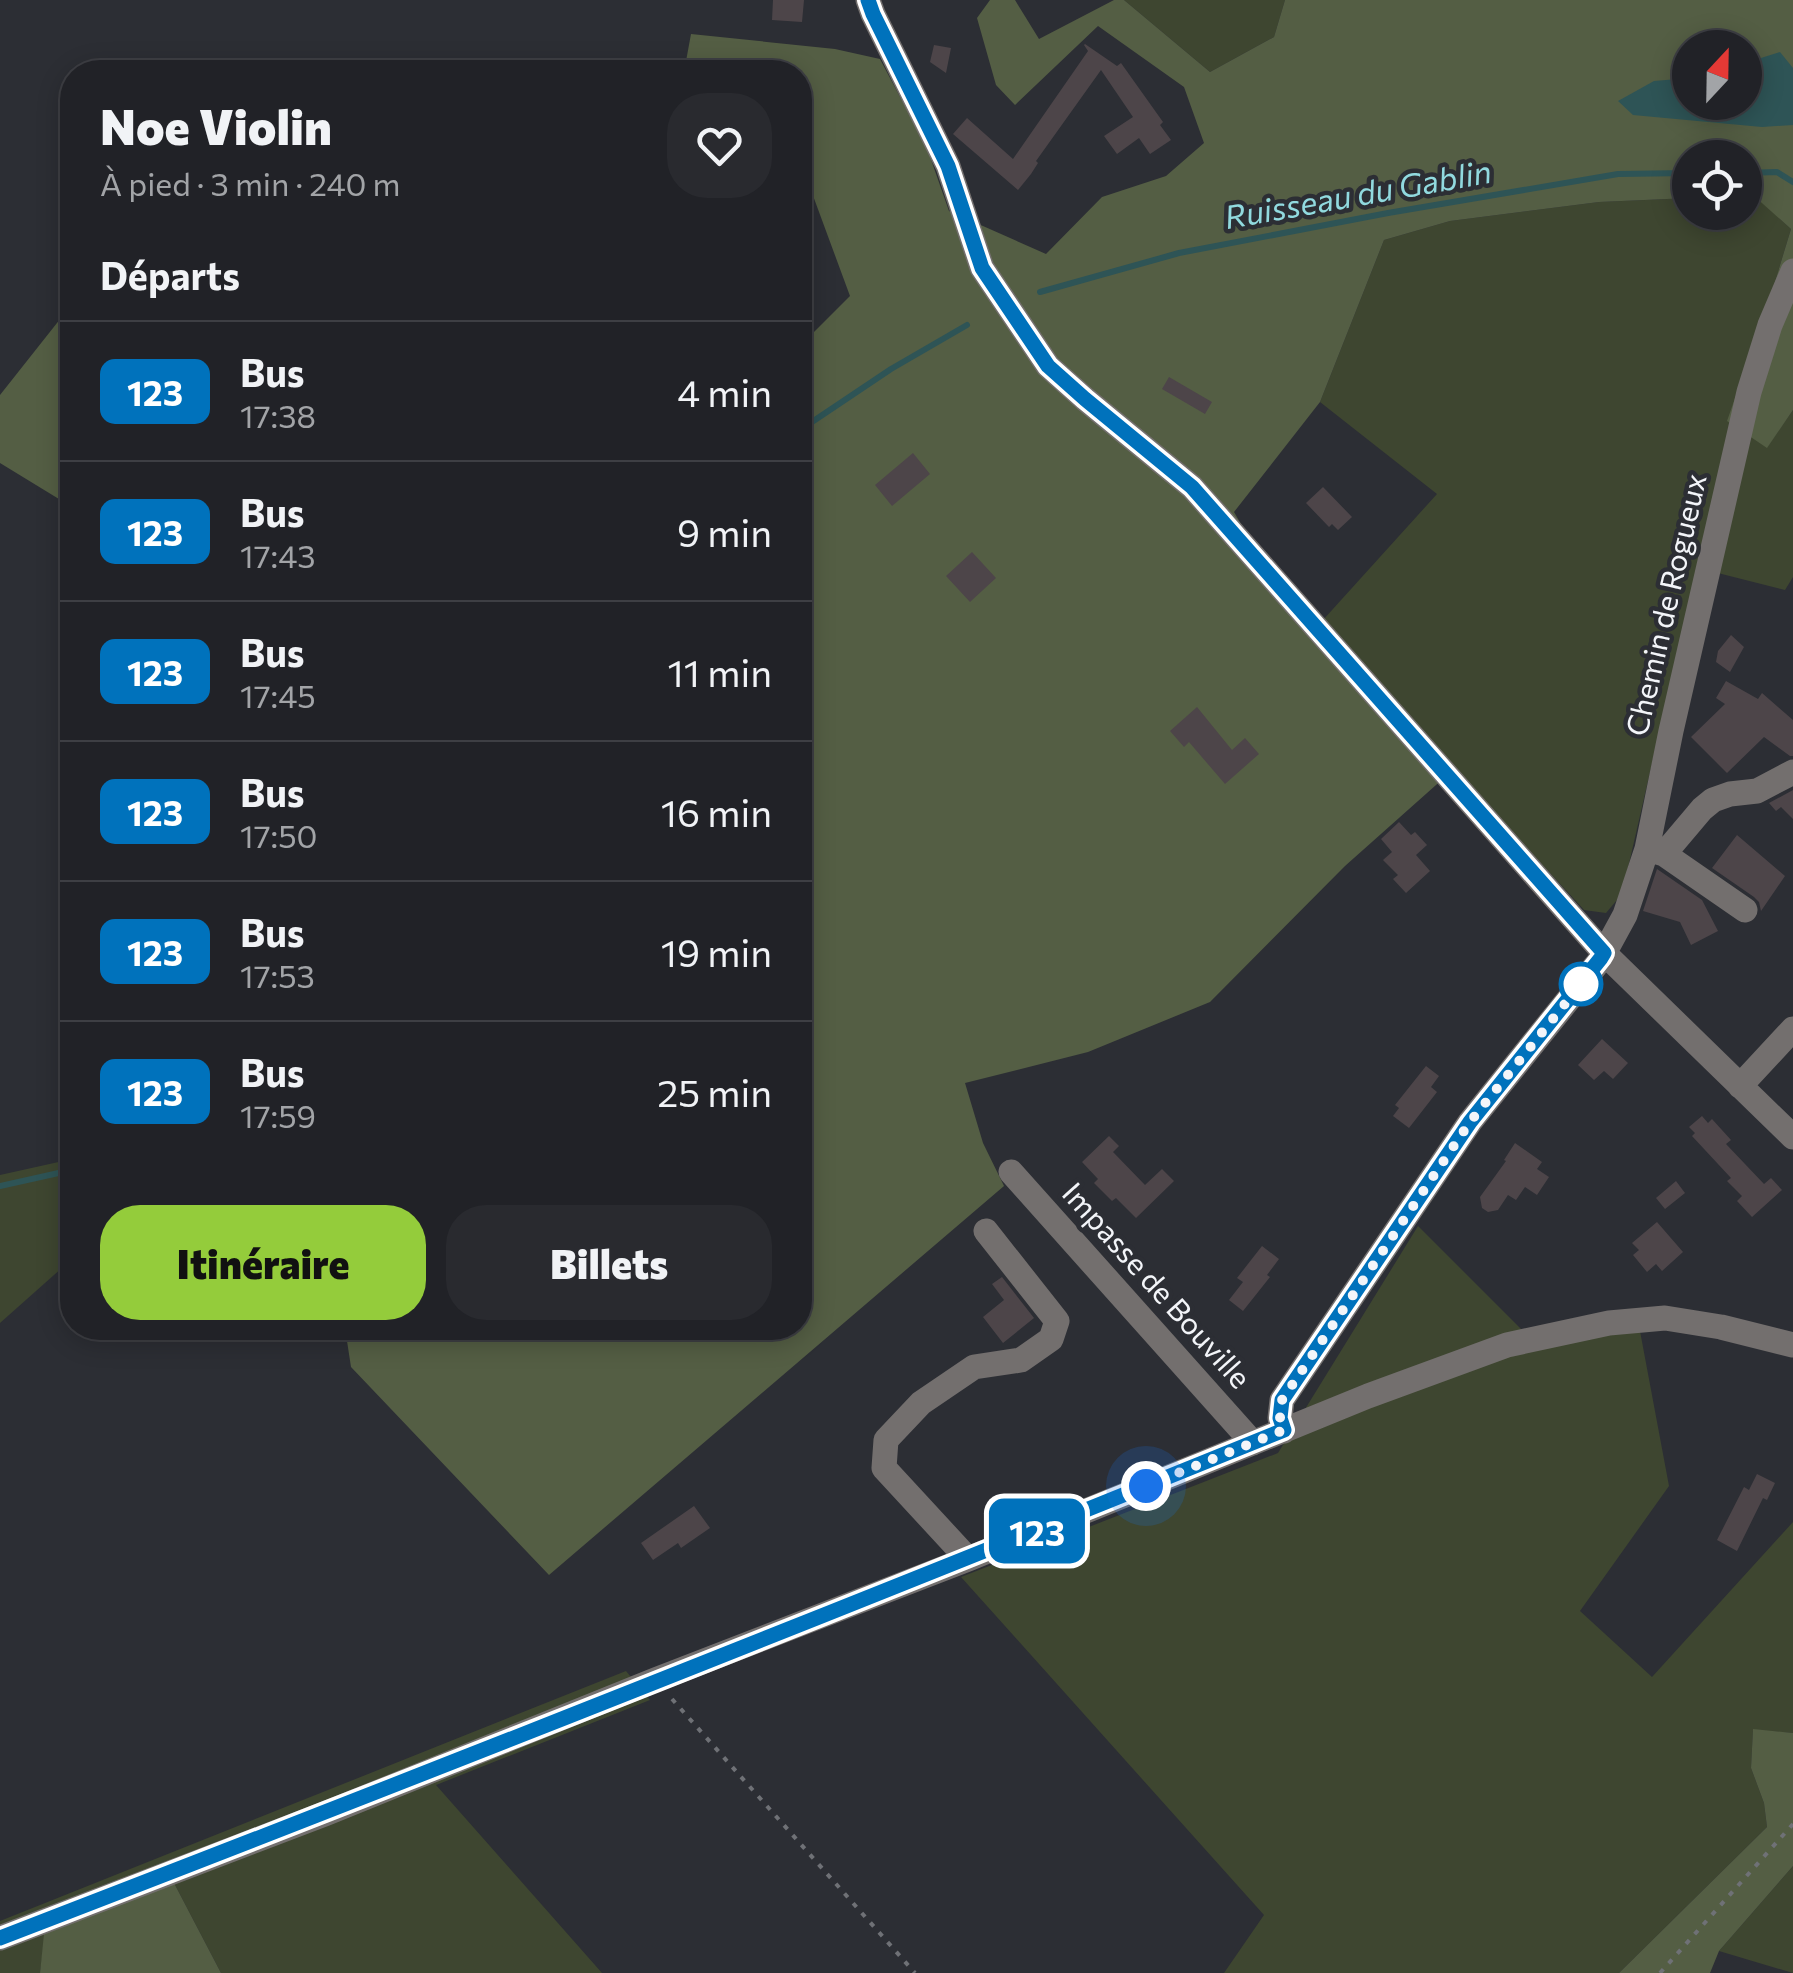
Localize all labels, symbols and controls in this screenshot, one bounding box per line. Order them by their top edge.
north arrow [1672,30,1762,120]
map controls [1672,30,1762,230]
button: heart [667,93,772,198]
text: Noe Violin [100,96,332,155]
button: locate [1672,140,1762,230]
water label: Ruisseau du Gablin [1221,150,1494,236]
text: À pied · 3 min · 240 m [100,163,401,203]
text: Départs [100,251,240,298]
text: Bus [240,348,305,395]
text: 4 min [677,368,772,415]
text: 123 [127,370,183,413]
text: 17:38 [240,395,316,435]
street label: Chemin de Rogueux [1616,470,1713,739]
text: Bus [240,488,305,535]
text: 9 min [677,508,772,555]
text: 123 [127,510,183,553]
text: 17:43 [240,535,316,575]
text: Bus [240,628,305,675]
text: 11 min [668,648,772,695]
text: 123 [127,650,183,693]
text: 17:45 [240,675,316,715]
text: Bus [240,768,305,815]
text: 16 min [661,788,772,835]
text: 123 [127,790,183,833]
text: 17:50 [240,815,317,855]
text: Bus [240,908,305,955]
text: 19 min [661,928,772,975]
text: 123 [127,930,183,973]
text: 17:53 [240,955,315,995]
unlabelled marker [1560,963,1602,1005]
text: Bus [240,1048,305,1095]
text: 25 min [657,1068,772,1115]
text: 123 [127,1070,183,1113]
text: 17:59 [240,1095,316,1135]
street label: Impasse de Bouville [1056,1174,1260,1395]
button: Itinéraire [100,1205,426,1320]
button: Billets [446,1205,772,1320]
your location [1121,1461,1171,1511]
line badge: 123 [980,1498,1094,1564]
text: 123 [1009,1510,1065,1553]

